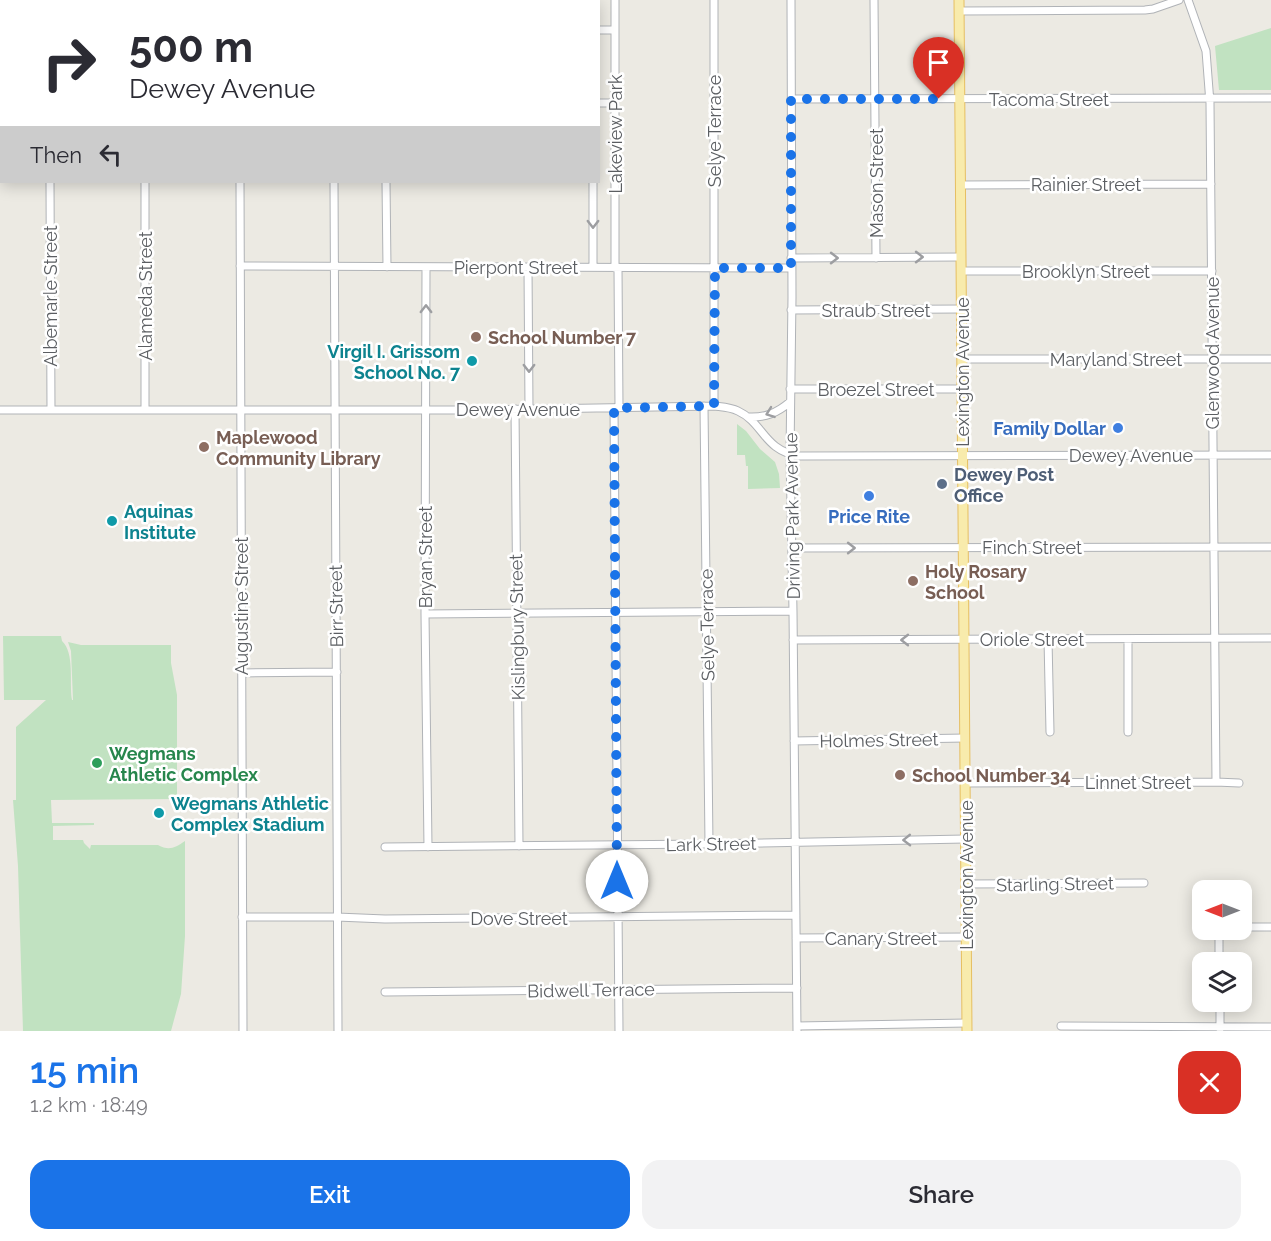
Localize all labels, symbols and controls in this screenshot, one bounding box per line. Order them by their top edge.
text: 500 m [129,23,253,72]
icon: right [30,24,108,102]
pin [913,37,964,99]
icon: arrive [922,46,955,79]
text: Dewey Avenue [129,73,315,104]
street label: Lakeview Park [605,74,626,194]
street label: Selye Terrace [704,74,725,187]
street label: Tacoma Street [989,89,1109,110]
street label: Mason Street [866,128,887,238]
icon: left [94,138,127,171]
text: Then [30,142,82,168]
street label: Rainier Street [1031,174,1141,195]
one-way arrow [587,220,599,229]
street label: Albemarle Street [40,225,61,367]
street label: Alameda Street [135,231,156,361]
one-way arrow [914,251,923,263]
one-way arrow [829,252,838,264]
street label: Pierpont Street [454,257,578,278]
street label: Brooklyn Street [1022,261,1150,282]
street label: Glenwood Avenue [1202,276,1223,429]
street label: Lexington Avenue [952,297,973,447]
street label: Straub Street [821,300,931,321]
one-way arrow [420,304,432,313]
place label: School Number 7 [488,327,637,348]
marker: School Number 7 [469,330,483,344]
place label: Virgil I. Grissom School No. 7 [327,341,461,383]
street label: Maryland Street [1050,349,1182,370]
marker: Virgil I. Grissom School No. 7 [465,354,479,368]
one-way arrow [522,363,535,372]
street label: Broezel Street [817,379,935,400]
street label: Dewey Avenue [456,399,581,420]
one-way arrow [766,406,776,419]
place label: Family Dollar [993,418,1106,439]
marker: Family Dollar [1111,421,1125,435]
place label: Maplewood Community Library [216,427,381,469]
street label: Driving Park Avenue [780,432,804,600]
marker: Maplewood Community Library [197,440,211,454]
street label: Dewey Avenue [1069,445,1194,466]
place label: Dewey Post Office [954,464,1054,506]
marker: Dewey Post Office [935,477,949,491]
marker: Price Rite [862,489,876,503]
place label: Aquinas Institute [124,501,196,543]
street label: Bryan Street [415,506,436,608]
place label: Price Rite [828,506,910,527]
marker: Aquinas Institute [105,514,119,528]
street label: Augustine Street [231,537,252,675]
street label: Finch Street [982,537,1082,558]
one-way arrow [846,542,855,554]
street label: Kislingbury Street [505,554,529,700]
place label: Holy Rosary School [925,561,1027,603]
street label: Birr Street [325,565,347,647]
street label: Selye Terrace [696,568,718,681]
marker: Holy Rosary School [906,574,920,588]
street label: Oriole Street [980,629,1084,650]
one-way arrow [900,634,909,646]
street label: Holmes Street [819,728,939,752]
place label: Wegmans Athletic Complex [109,743,258,785]
marker: Wegmans Athletic Complex [90,756,104,770]
place label: School Number 34 [912,765,1070,786]
marker: School Number 34 [893,768,907,782]
street label: Linnet Street [1085,772,1191,793]
place label: Wegmans Athletic Complex Stadium [171,793,329,835]
street label: Lexington Avenue [956,800,977,950]
marker: Wegmans Athletic Complex Stadium [152,806,166,820]
street label: Lark Street [665,833,757,855]
one-way arrow [902,834,911,846]
position arrow [585,849,649,913]
street label: Starling Street [996,872,1114,896]
north arrow [1192,880,1252,940]
map controls [1192,880,1252,1012]
street label: Dove Street [470,908,568,929]
street label: Canary Street [825,928,937,949]
button: layers [1192,952,1252,1012]
street label: Bidwell Terrace [527,978,655,1002]
text: 15 min [30,1049,139,1091]
button: close [1178,1051,1241,1114]
text: 1.2 km · 18:49 [30,1093,148,1117]
button: Exit [30,1160,630,1229]
button: Share [642,1160,1241,1229]

